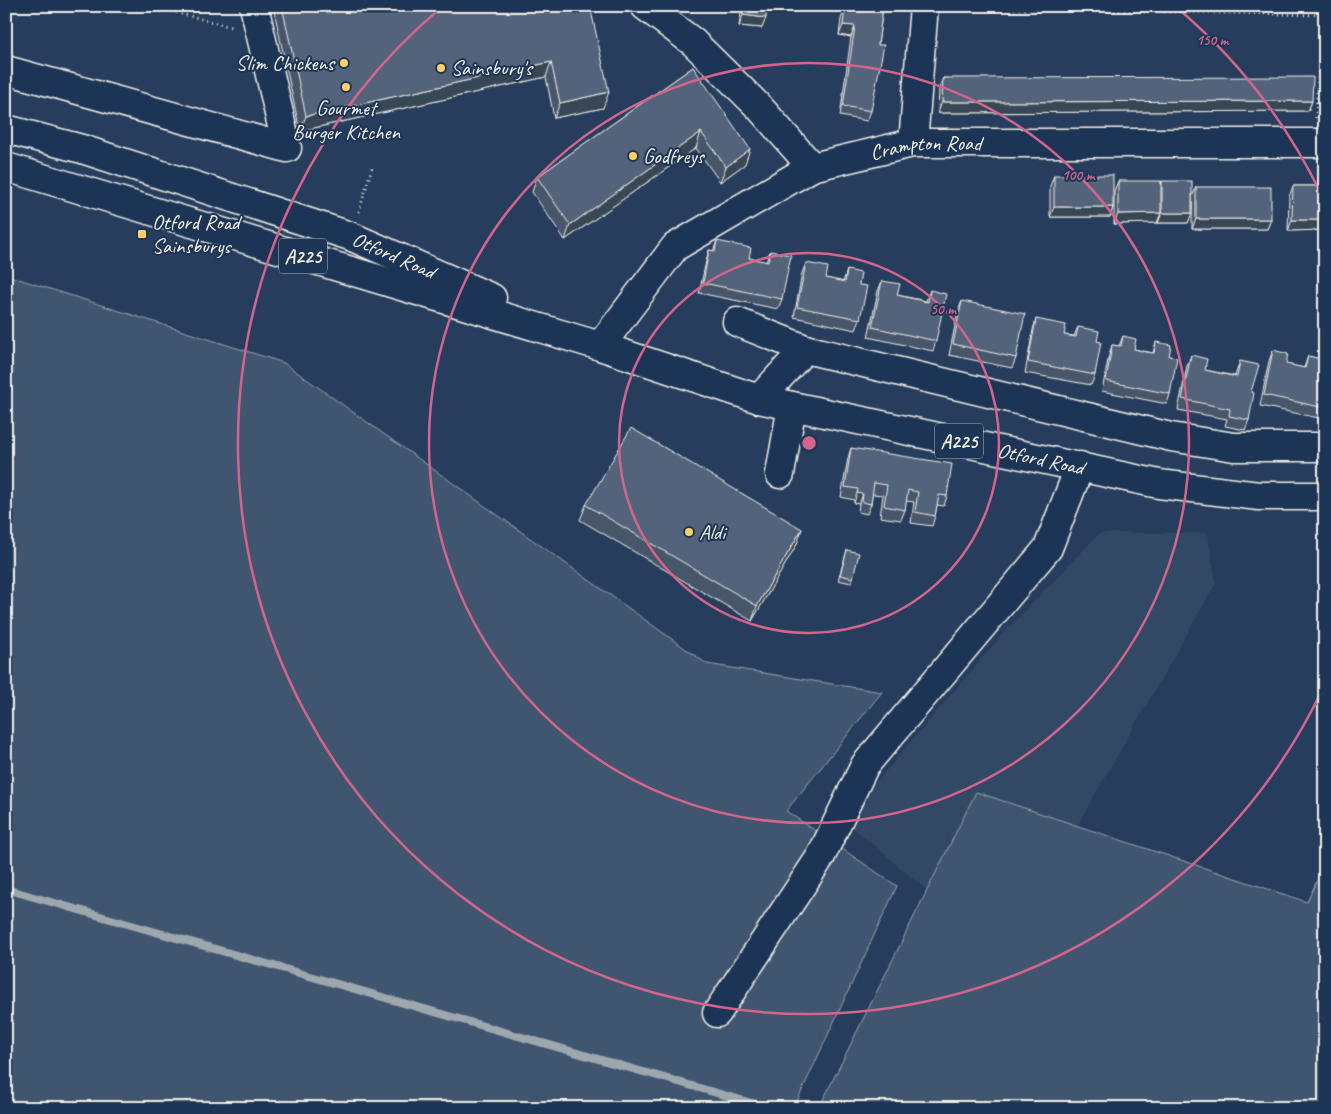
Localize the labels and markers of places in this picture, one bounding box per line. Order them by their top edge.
place label: Slim Chickens [236,50,336,76]
place label: Sainsbury's [451,55,534,81]
marker: Slim Chickens [338,57,350,69]
marker: Sainsbury's [435,62,447,74]
marker: Gourmet Burger Kitchen [340,81,352,93]
place label: Gourmet Burger Kitchen [292,95,400,145]
place label: Godfreys [643,143,706,169]
marker: Godfreys [627,150,639,162]
place label: Otford Road Sainsburys [152,209,243,259]
marker: Otford Road Sainsburys [136,228,148,240]
centre of rings [800,434,818,452]
place label: Aldi [699,519,728,545]
marker: Aldi [683,526,695,538]

